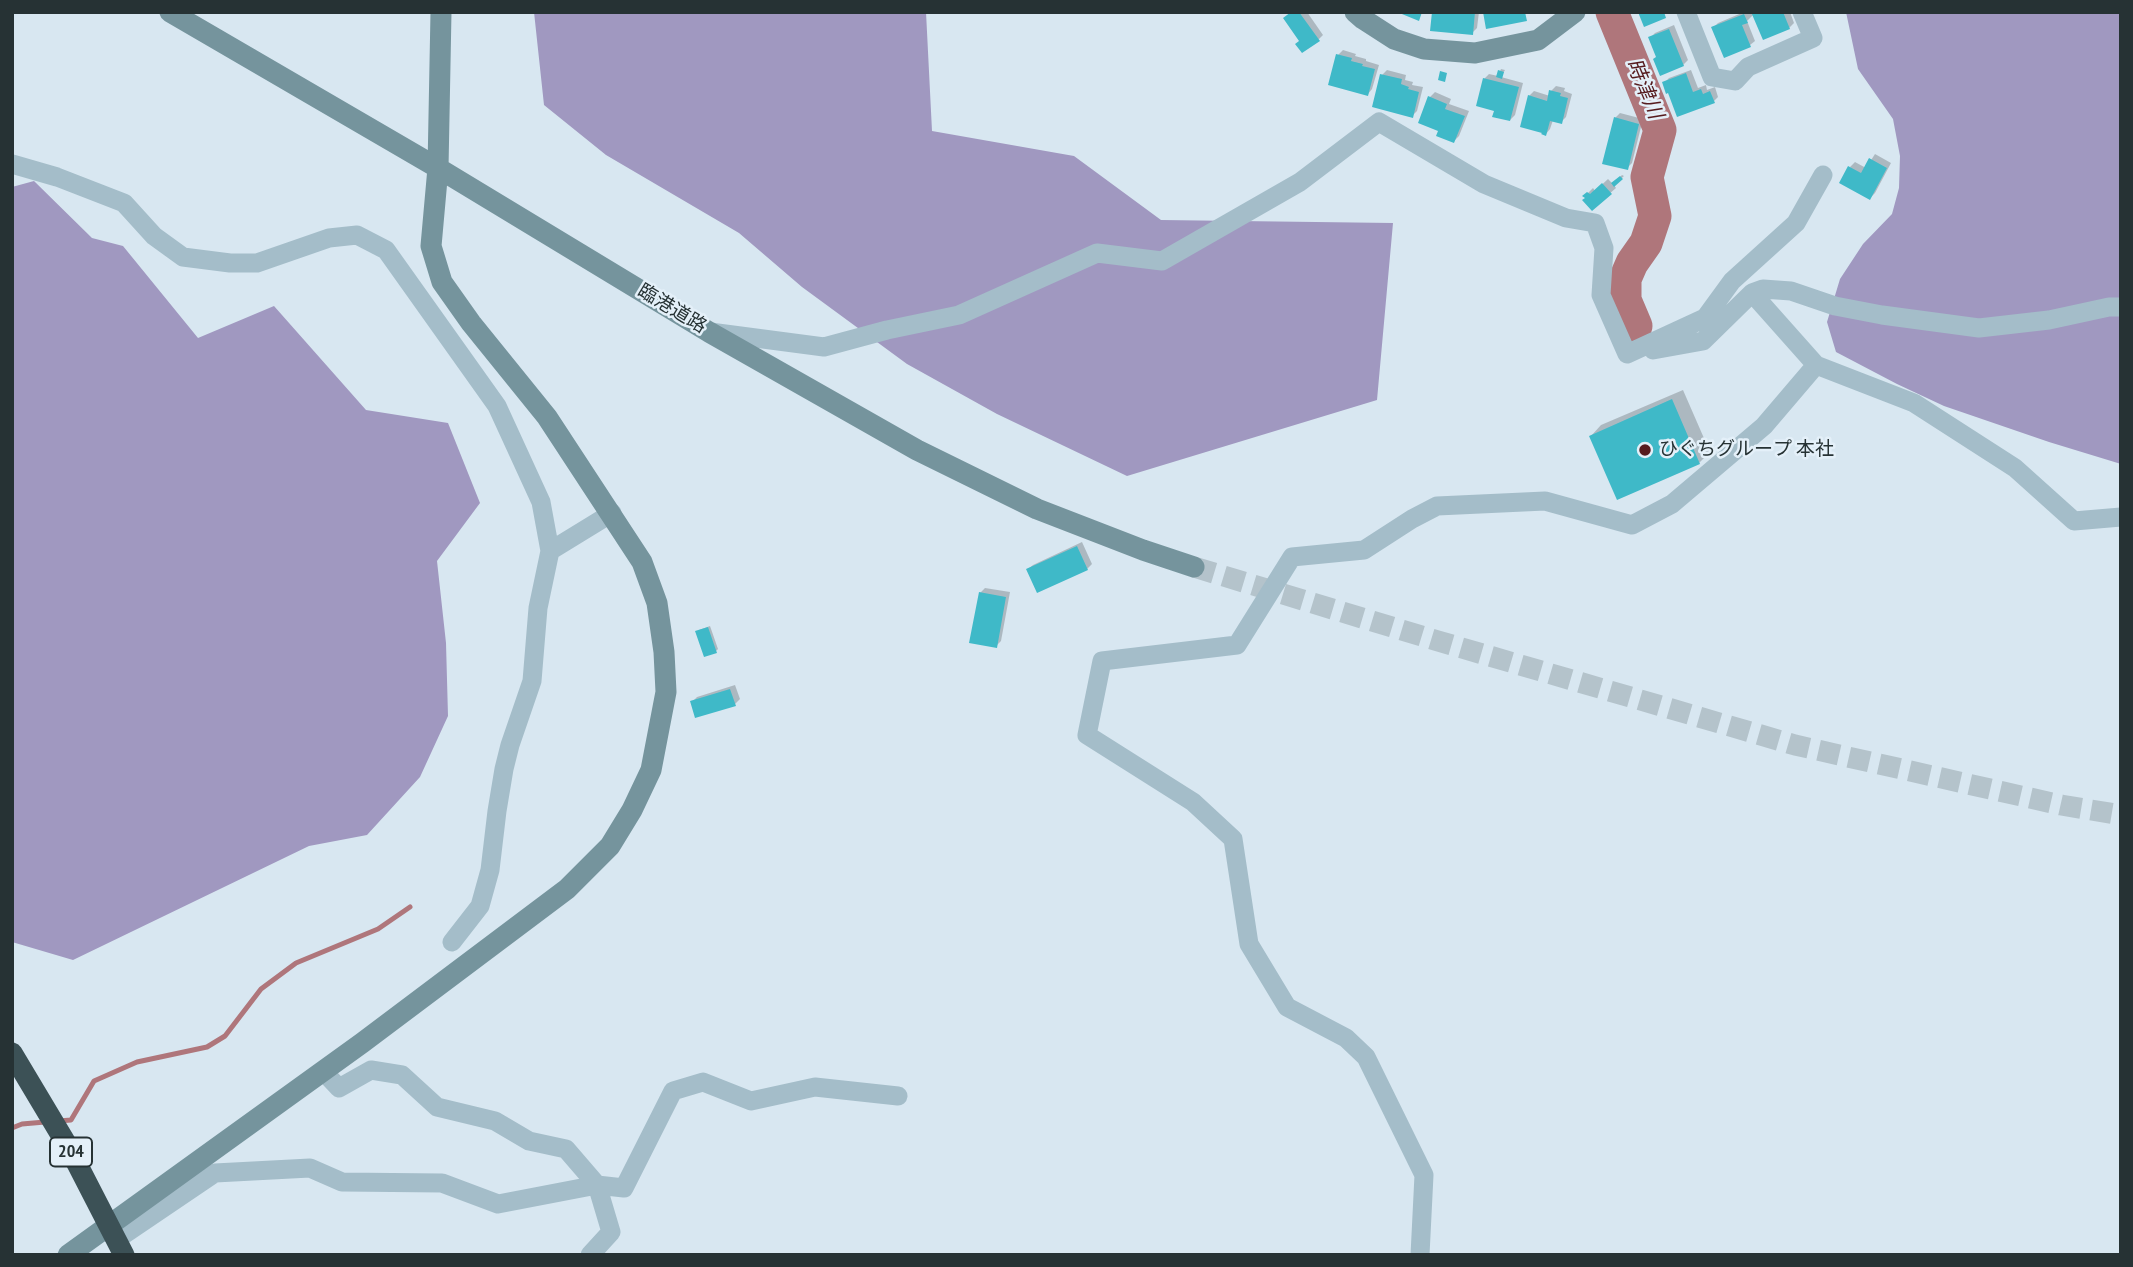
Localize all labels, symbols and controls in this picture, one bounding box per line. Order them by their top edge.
water label: 時津川 [1620,55,1668,123]
street label: 臨港道路 [634,280,710,338]
place label: ひぐちグループ 本社 [1659,439,1834,461]
marker: ひぐちグループ 本社 [1637,442,1653,458]
road number: 204 [50,1138,92,1167]

